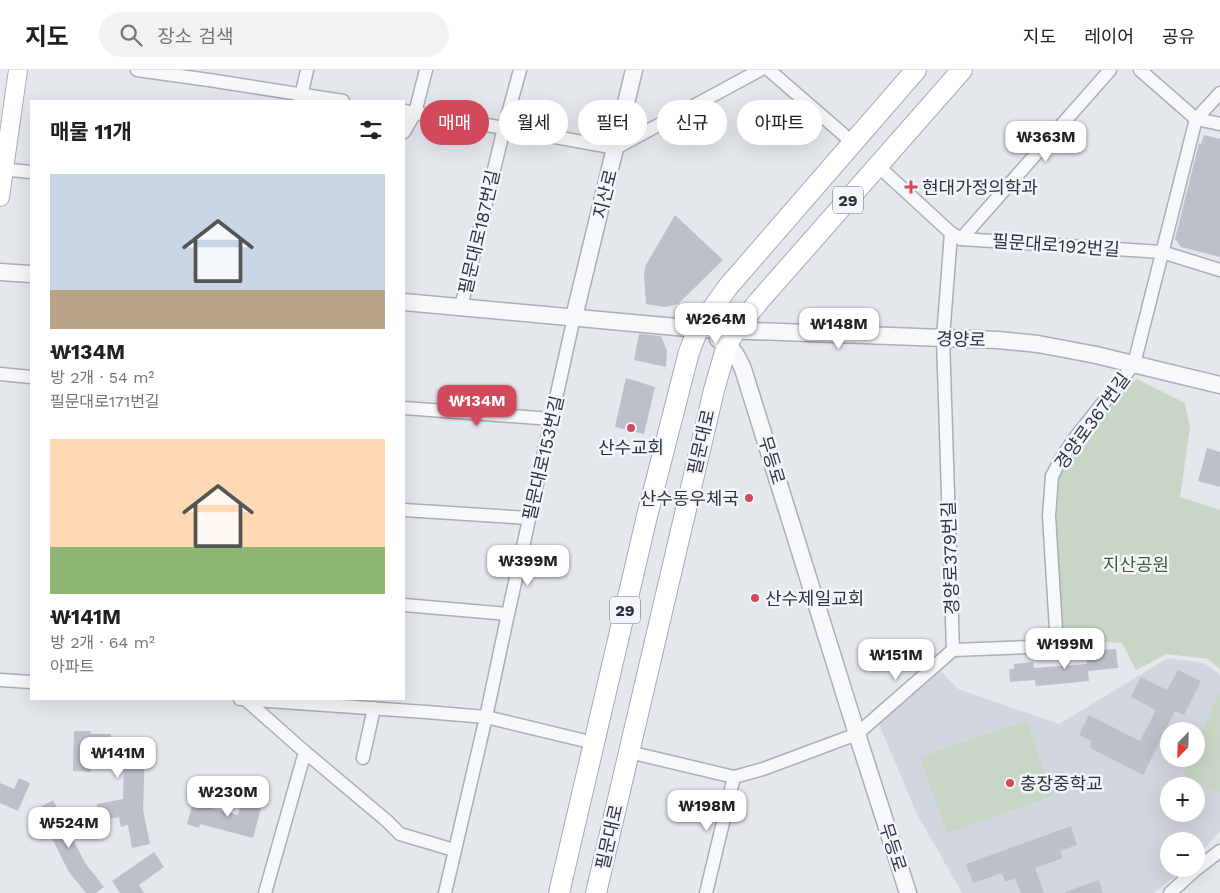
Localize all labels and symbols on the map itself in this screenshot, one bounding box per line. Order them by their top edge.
pin: ₩363M [1011,121,1081,163]
street label: 지산로 [589,167,621,221]
street label: 필문대로187번길 [455,168,503,296]
place label: 현대가정의학과 [922,177,1038,198]
marker: 현대가정의학과 [904,180,918,194]
road number: 29 [833,186,863,214]
street label: 필문대로192번길 [991,230,1121,260]
pin: ₩264M [681,302,751,345]
pin: ₩148M [804,308,874,350]
street label: 경양로 [936,328,986,350]
street label: 경양로367번길 [1050,369,1134,473]
pin: ₩134M [442,384,512,427]
street label: 필문대로153번길 [518,394,568,522]
street label: 필문대로 [683,407,719,477]
marker: 산수교회 [625,422,637,434]
street label: 무등로 [755,433,789,487]
place label: 산수교회 [598,437,664,458]
place label: 산수동우체국 [640,488,739,509]
marker: 산수동우체국 [743,492,755,504]
street label: 경양로379번길 [938,501,962,615]
pin: ₩399M [493,544,563,587]
park label: 지산공원 [1103,554,1169,575]
place label: 산수제일교회 [765,588,864,609]
marker: 산수제일교회 [749,592,761,604]
road number: 29 [610,596,640,624]
pin: ₩199M [1030,628,1100,670]
pin: ₩151M [861,638,931,681]
north arrow [1160,722,1205,768]
pin: ₩141M [83,736,153,779]
place label: 충장중학교 [1020,773,1103,794]
pin: ₩230M [193,776,263,818]
marker: 충장중학교 [1004,777,1016,789]
pin: ₩198M [672,790,742,832]
street label: 필문대로 [591,802,627,872]
pin: ₩524M [34,806,104,849]
street label: 무등로 [875,820,911,874]

